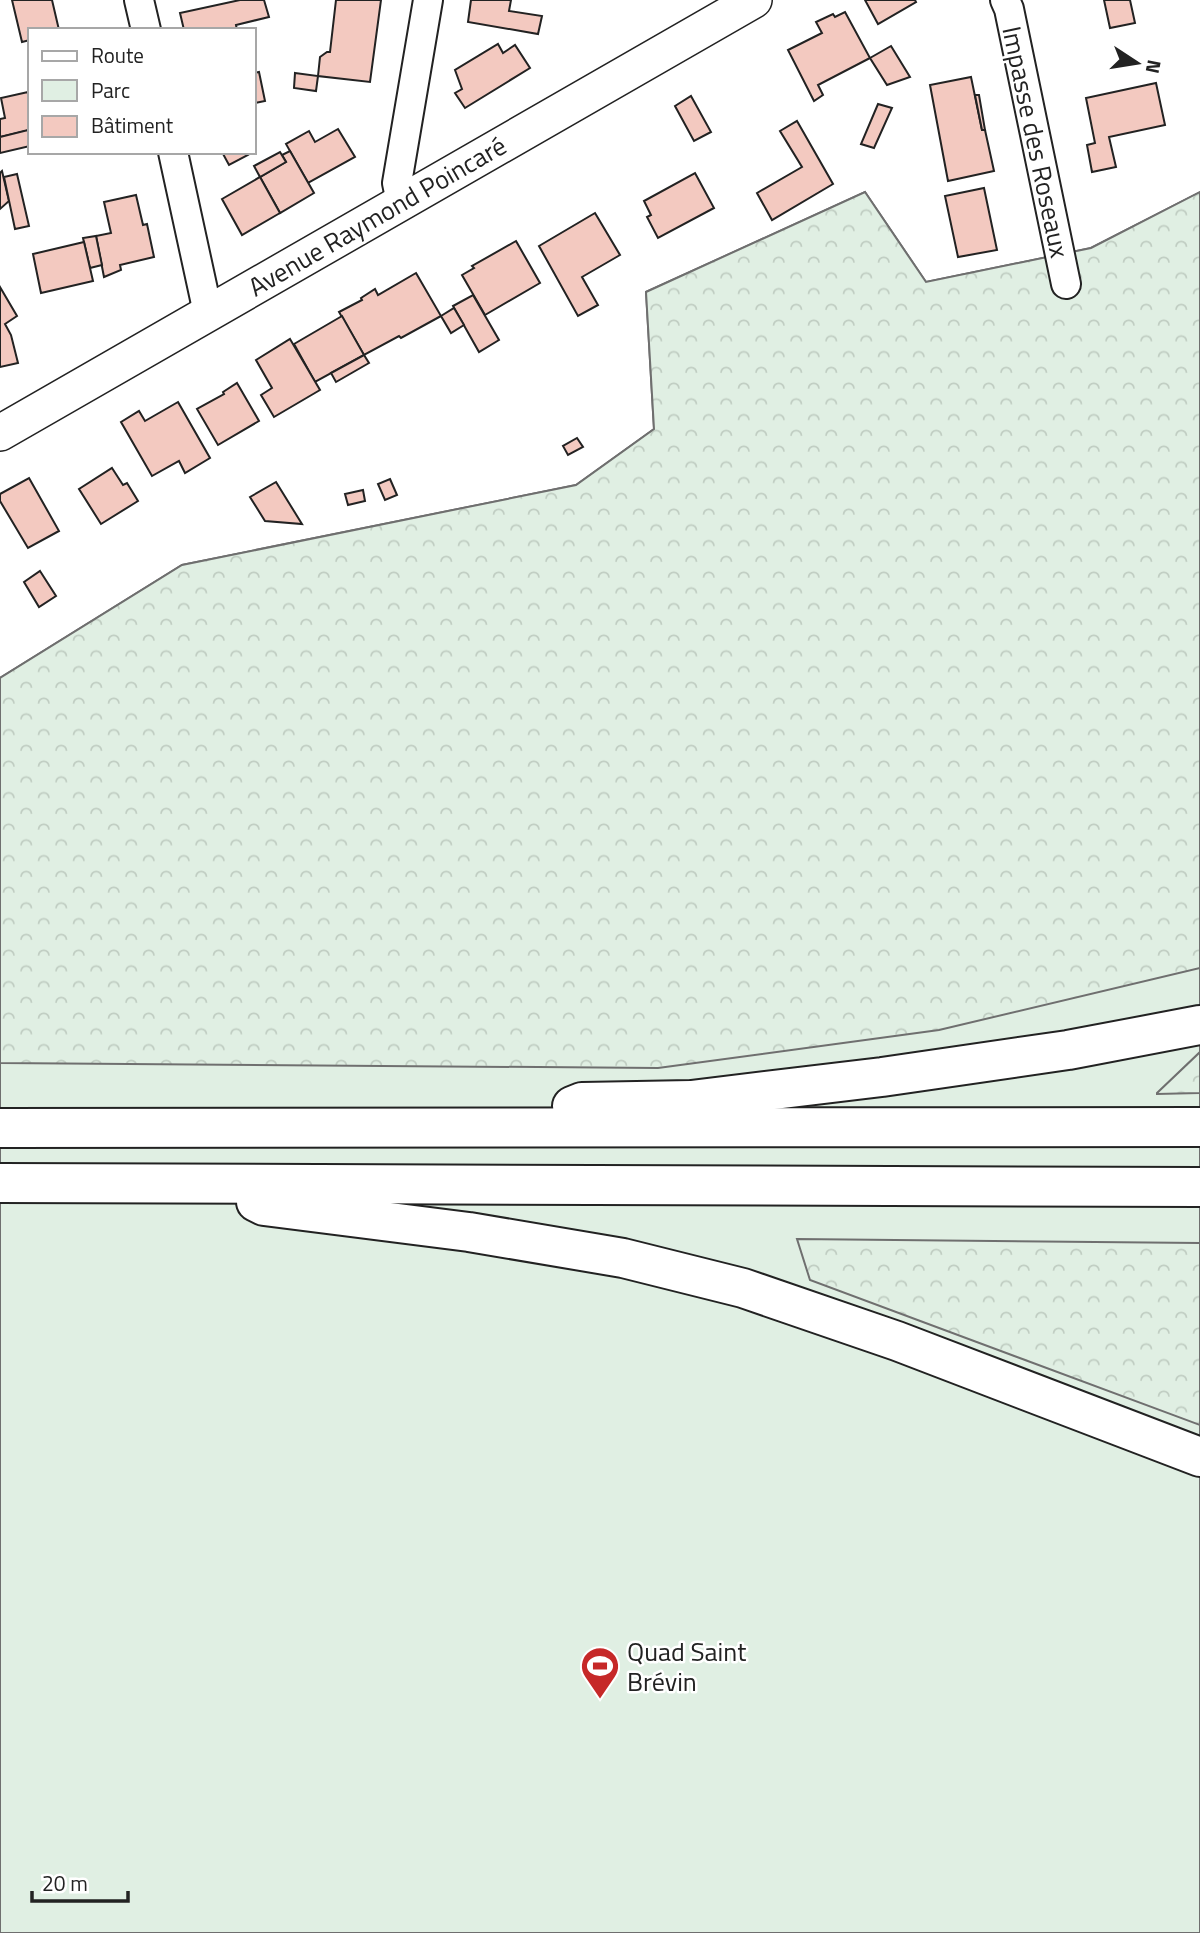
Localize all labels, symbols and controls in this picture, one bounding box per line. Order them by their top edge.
street label: Impasse des Roseaux [992,23,1080,262]
legend [28,28,256,154]
north arrow [1102,28,1172,98]
text: Route [91,39,144,71]
text: N [1139,57,1170,76]
text: Parc [91,74,130,106]
text: Bâtiment [91,109,174,141]
street label: Avenue Raymond Poincaré [241,126,513,306]
place label: Quad Saint Brévin [627,1632,746,1701]
sports icon: Quad Saint Brévin [579,1645,621,1700]
scale bar [32,1860,128,1904]
text: 20 m [42,1867,88,1899]

